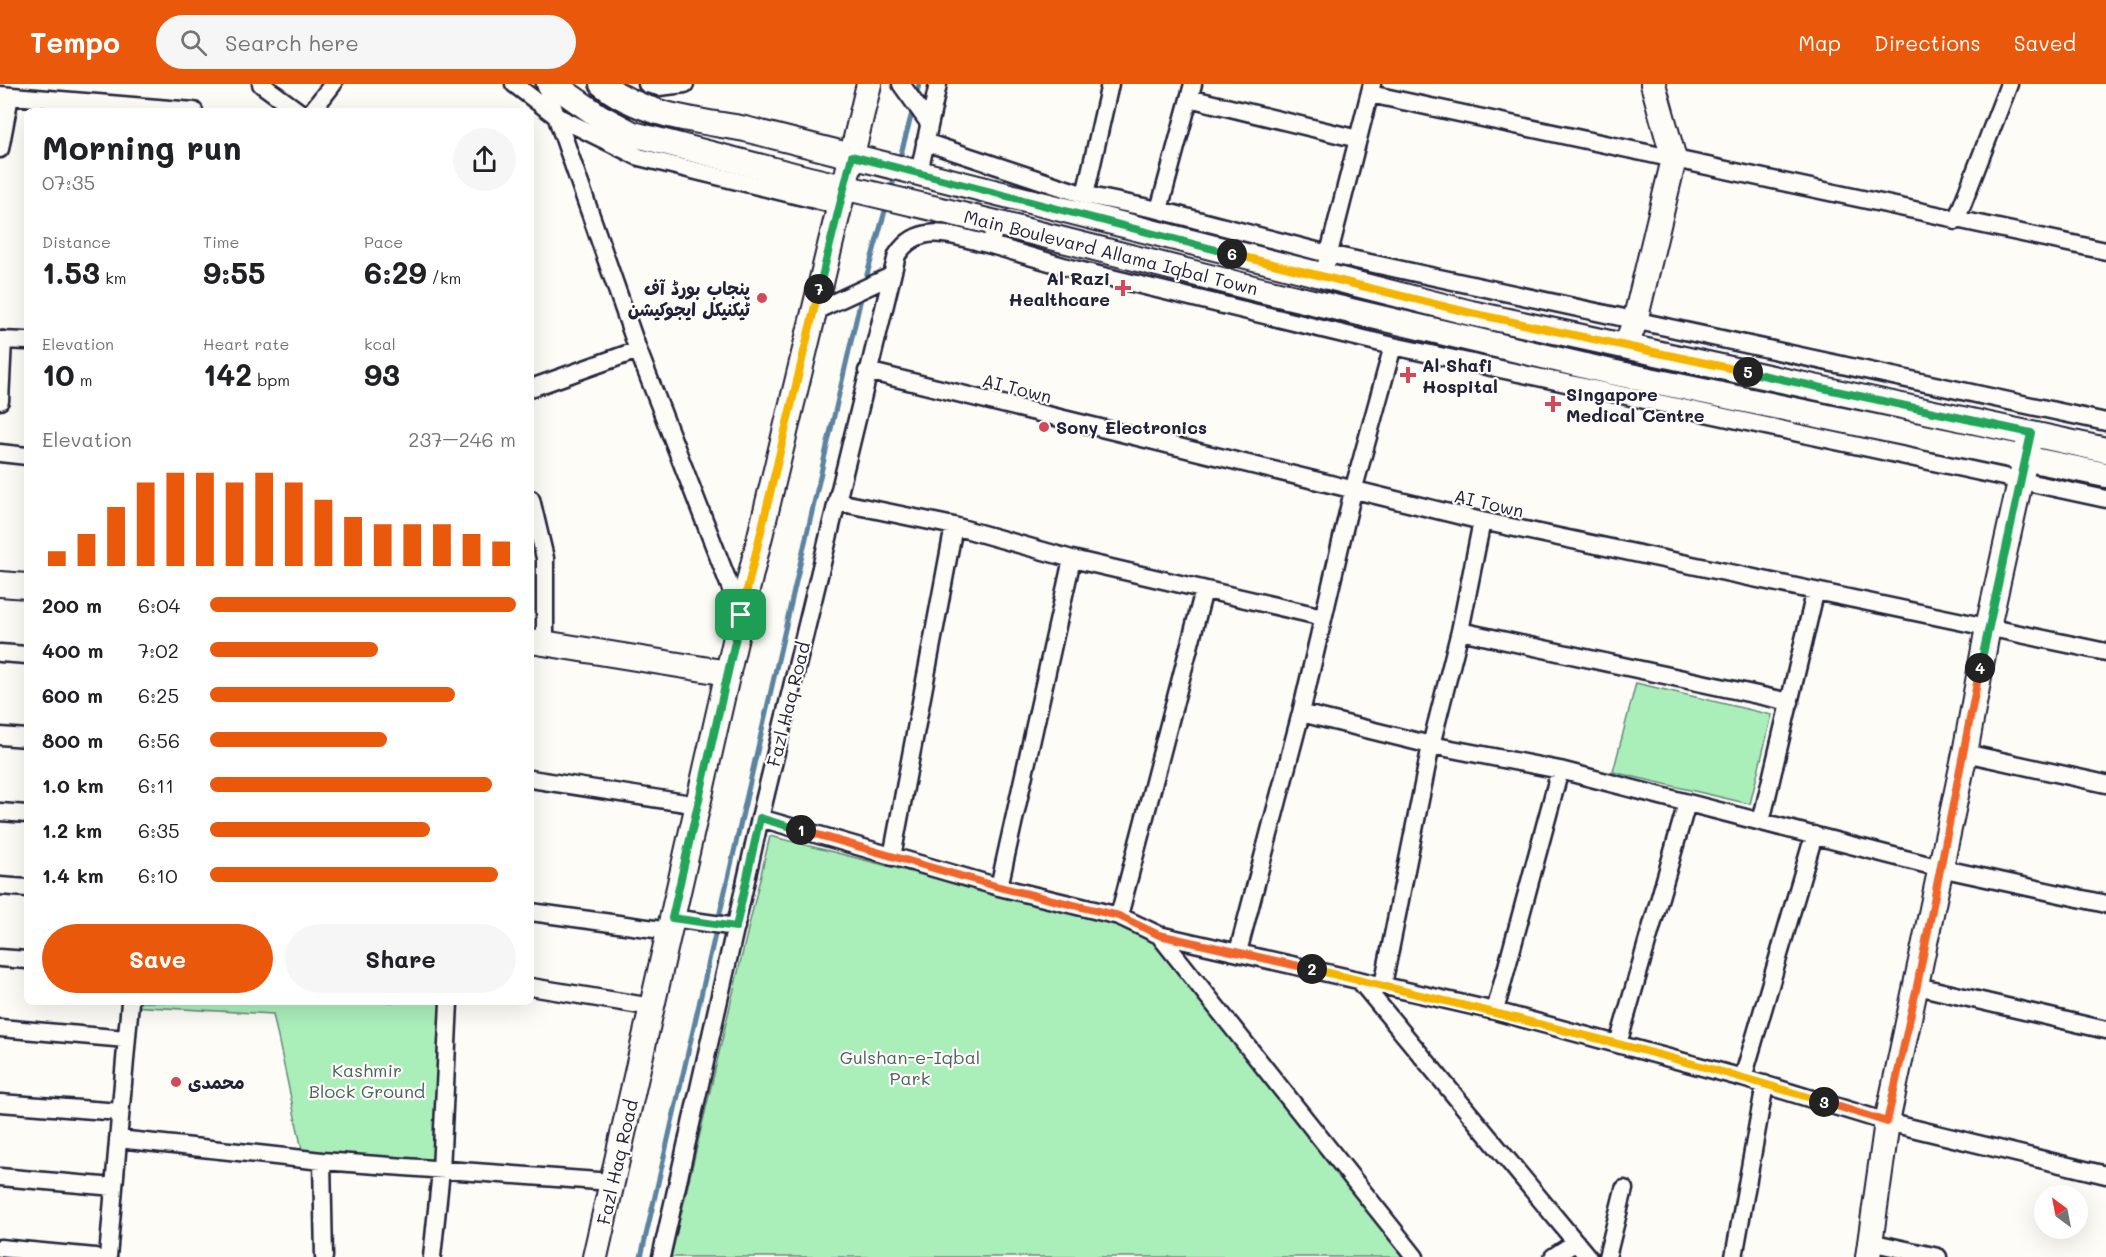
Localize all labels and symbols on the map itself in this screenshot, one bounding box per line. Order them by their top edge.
street label: Main Boulevard Allama Iqbal Town [962,204,1260,300]
pin: 6 [1217,239,1247,269]
place label: Al Razi Healthcare [1008,266,1110,311]
pin: 7 [804,274,834,304]
place label: پنجاب بورڈ آف ٹیکنیکل ایجوکیشن [628,276,751,321]
marker: Al Razi Healthcare [1114,279,1132,297]
marker: پنجاب بورڈ آف ٹیکنیکل ایجوکیشن [755,291,769,305]
place label: Al Shafi Hospital [1422,353,1498,398]
pin: 5 [1733,357,1763,387]
marker: Al Shafi Hospital [1399,366,1417,384]
street label: AI Town [980,368,1054,408]
place label: Singapore Medical Centre [1566,382,1705,427]
marker: Singapore Medical Centre [1544,395,1562,413]
place label: Sony Electronics [1056,415,1207,439]
marker: Sony Electronics [1037,420,1051,434]
street label: AI Town [1452,483,1526,523]
pin [715,589,766,640]
street label: Fazl Haq Road [761,639,815,769]
pin: 4 [1965,653,1995,683]
pin: 1 [786,815,816,845]
pin: 2 [1297,954,1327,984]
park label: Gulshan-e-Iqbal Park [840,1045,980,1090]
park label: Kashmir Block Ground [309,1058,425,1103]
place label: محمدی [188,1070,245,1094]
marker: محمدی [169,1075,183,1089]
pin: 3 [1809,1087,1839,1117]
street label: Fazl Haq Road [591,1097,643,1227]
north arrow [2034,1185,2088,1239]

